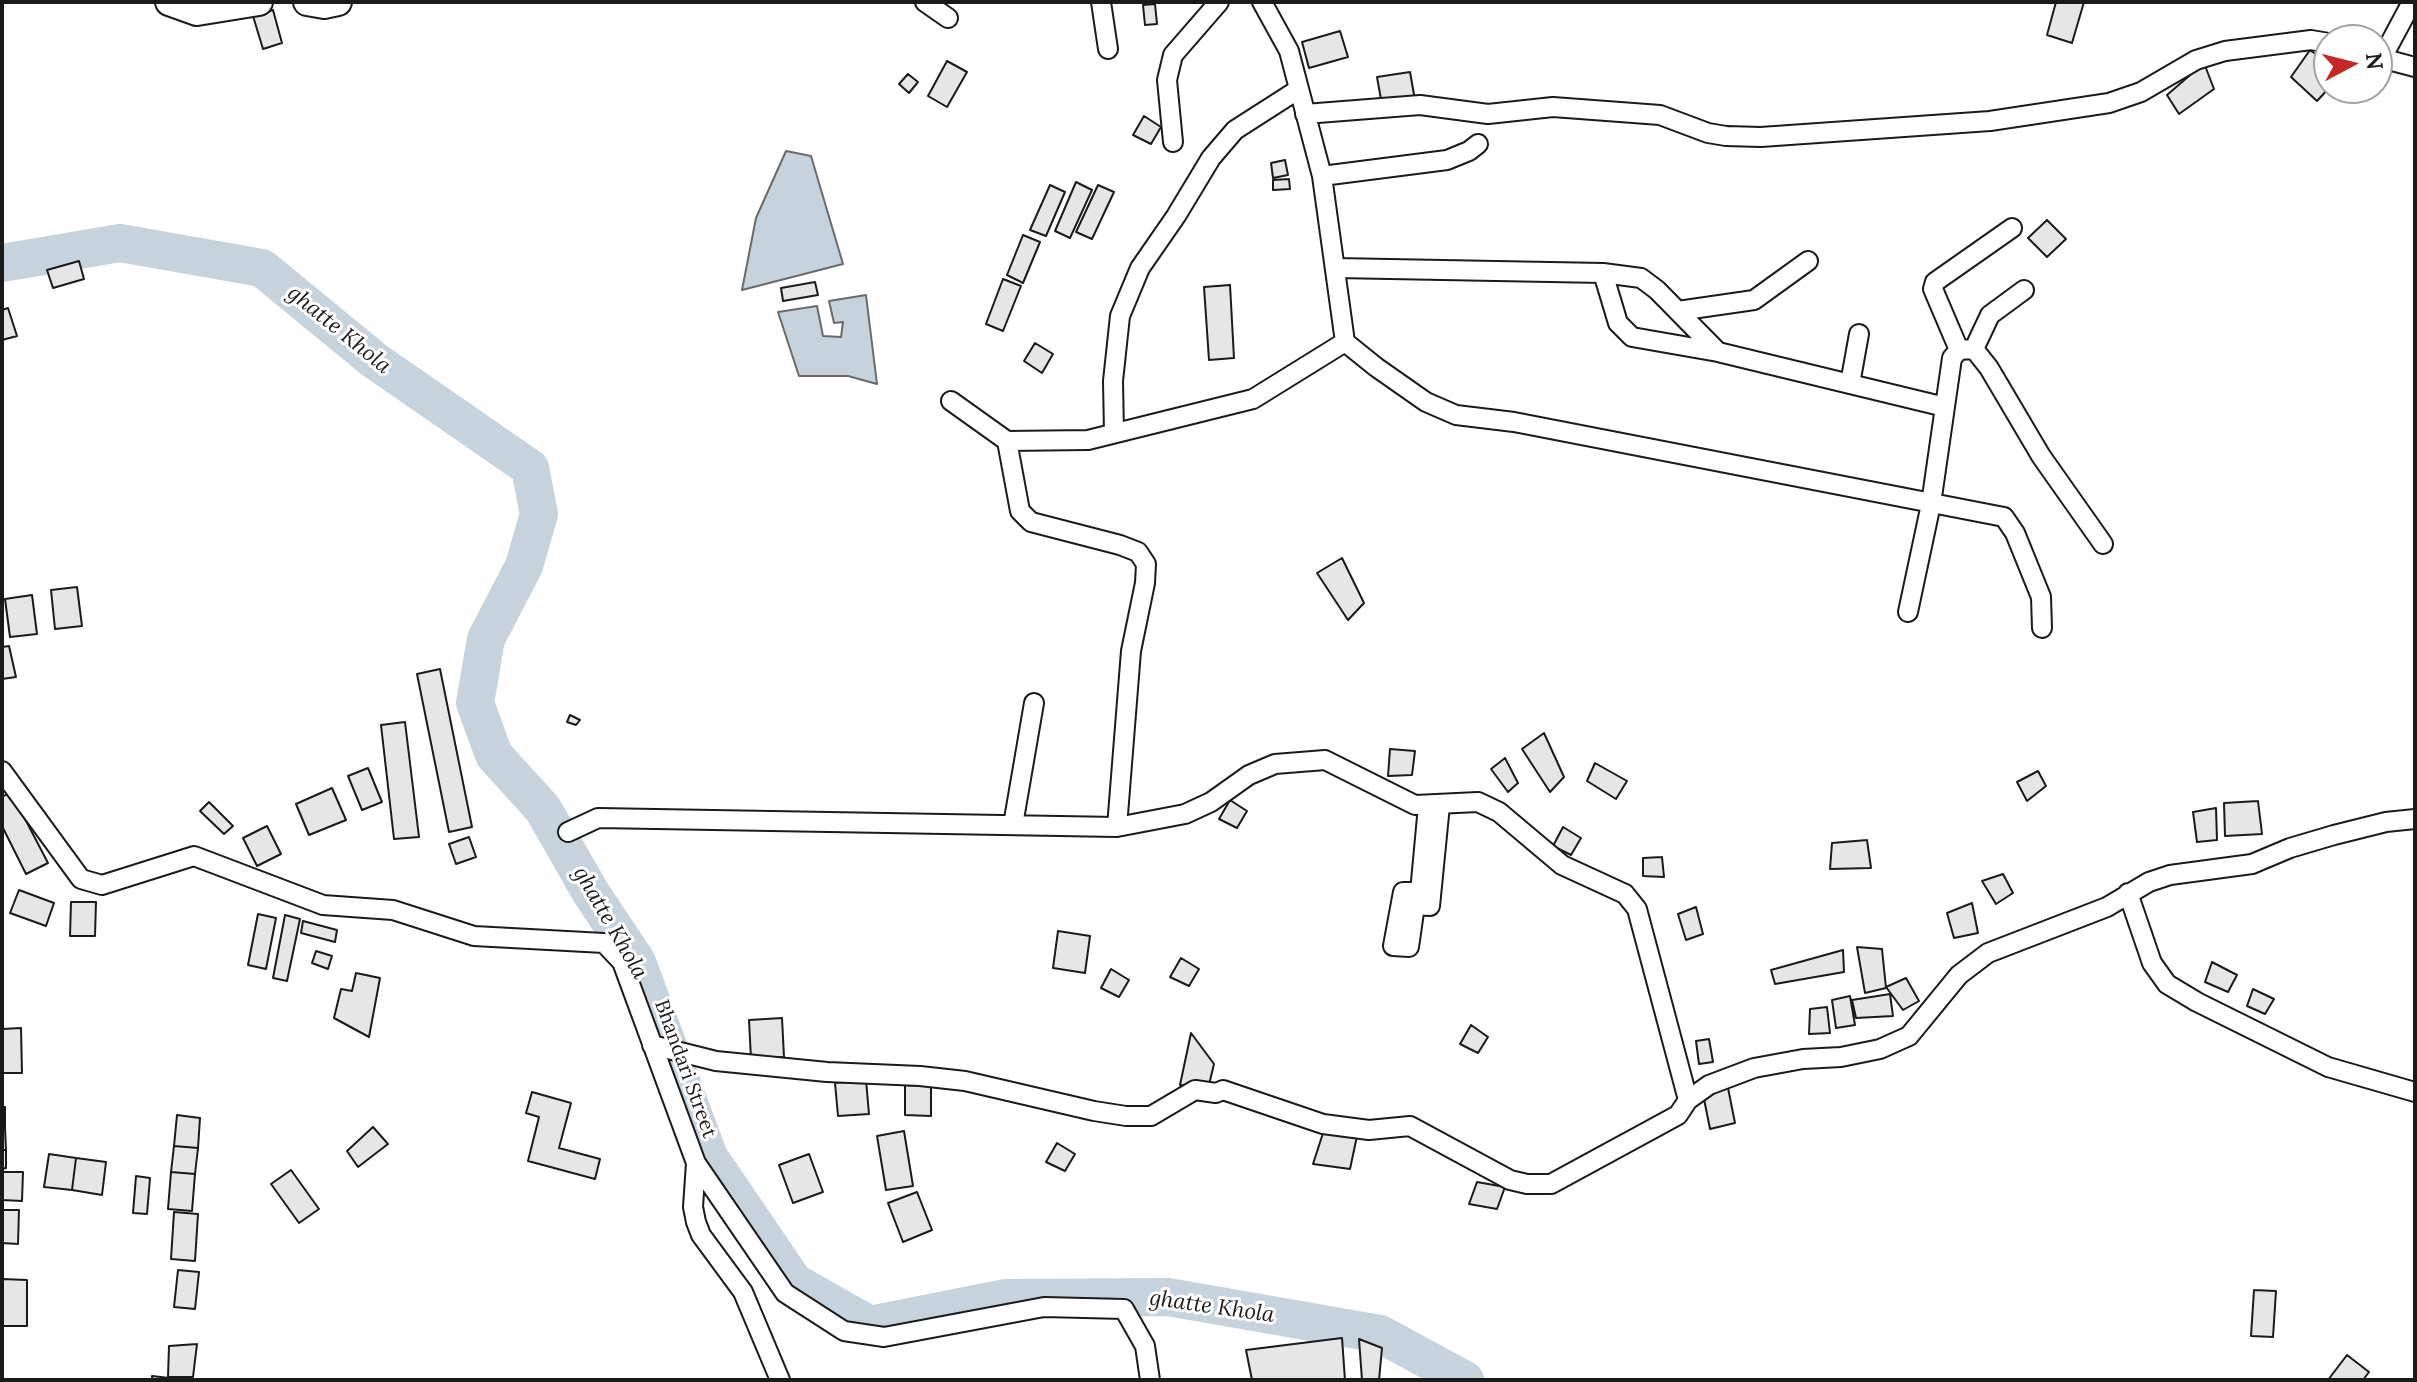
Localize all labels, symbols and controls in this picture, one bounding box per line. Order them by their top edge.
north arrow [2313,24,2393,104]
text: N [2360,51,2390,71]
water label: ghatte Khola [282,280,396,380]
water label: ghatte Khola [567,862,653,984]
street label: Bhandari Street [649,997,721,1141]
water label: ghatte Khola [1148,1285,1276,1329]

